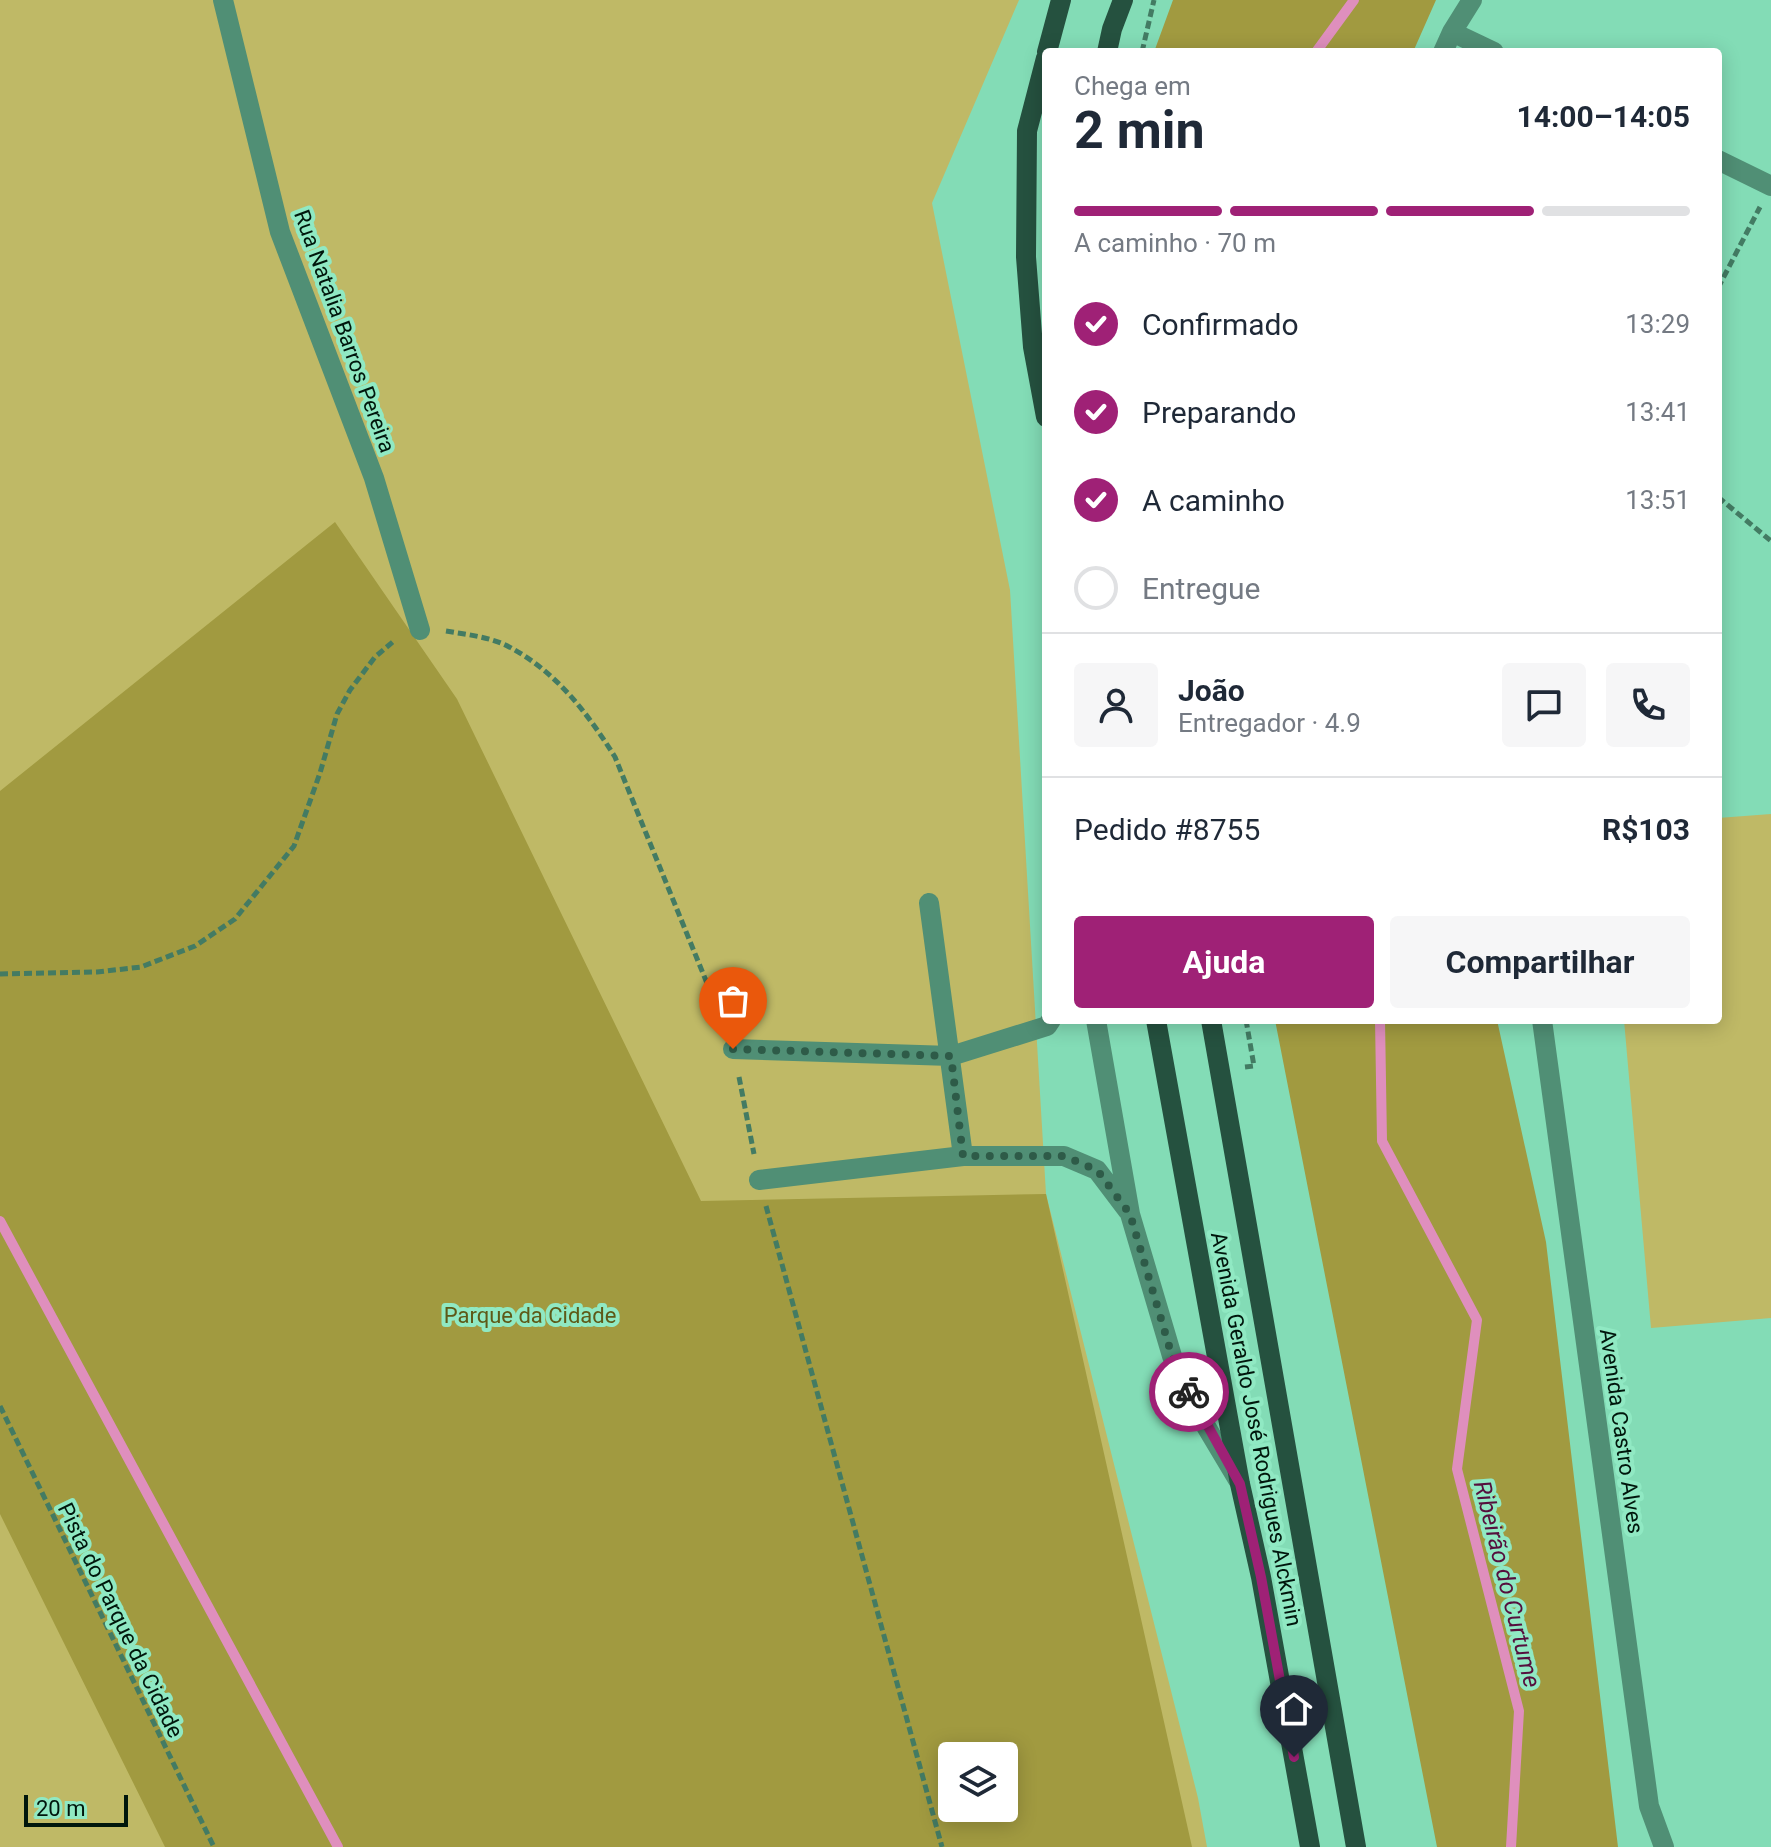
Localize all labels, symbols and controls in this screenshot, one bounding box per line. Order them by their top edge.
text: Chega em [1074,71,1191,101]
text: 14:00–14:05 [1516,99,1690,134]
text: 2 min [1074,100,1205,161]
street label: Rua Natalia Barros Pereira [289,206,400,456]
text: A caminho · 70 m [1074,228,1276,258]
icon: check [1074,302,1118,346]
text: Confirmado [1142,307,1299,342]
text: 13:29 [1625,309,1690,339]
icon: check [1074,390,1118,434]
text: Preparando [1142,395,1296,430]
text: 13:41 [1625,397,1690,427]
icon: check [1074,478,1118,522]
text: A caminho [1142,483,1285,518]
text: 13:51 [1625,485,1690,515]
text: Entregue [1142,571,1261,606]
button: person [1074,663,1158,747]
button: chat [1502,663,1586,747]
button: phone [1606,663,1690,747]
text: João [1178,673,1245,708]
text: Entregador · 4.9 [1178,708,1361,738]
text: Pedido #8755 [1074,812,1260,847]
text: R$103 [1602,812,1690,847]
button: Ajuda [1074,916,1374,1008]
button: Compartilhar [1390,916,1690,1008]
pin [699,967,767,1049]
icon: bag [711,979,755,1023]
street label: Avenida Geraldo José Rodrigues Alckmin [1206,1230,1307,1628]
park label: Parque da Cidade [444,1303,616,1328]
street label: Avenida Castro Alves [1595,1327,1648,1535]
courier [1149,1352,1229,1432]
icon: bike [1167,1370,1211,1414]
water label: Ribeirão do Curtume [1468,1478,1546,1690]
street label: Pista do Parque da Cidade [53,1499,188,1742]
pin [1260,1675,1328,1757]
icon: home [1272,1687,1316,1731]
map controls [938,1742,1018,1822]
button: layers [938,1742,1018,1822]
scale bar [24,1791,128,1827]
text: 20 m [36,1796,85,1821]

